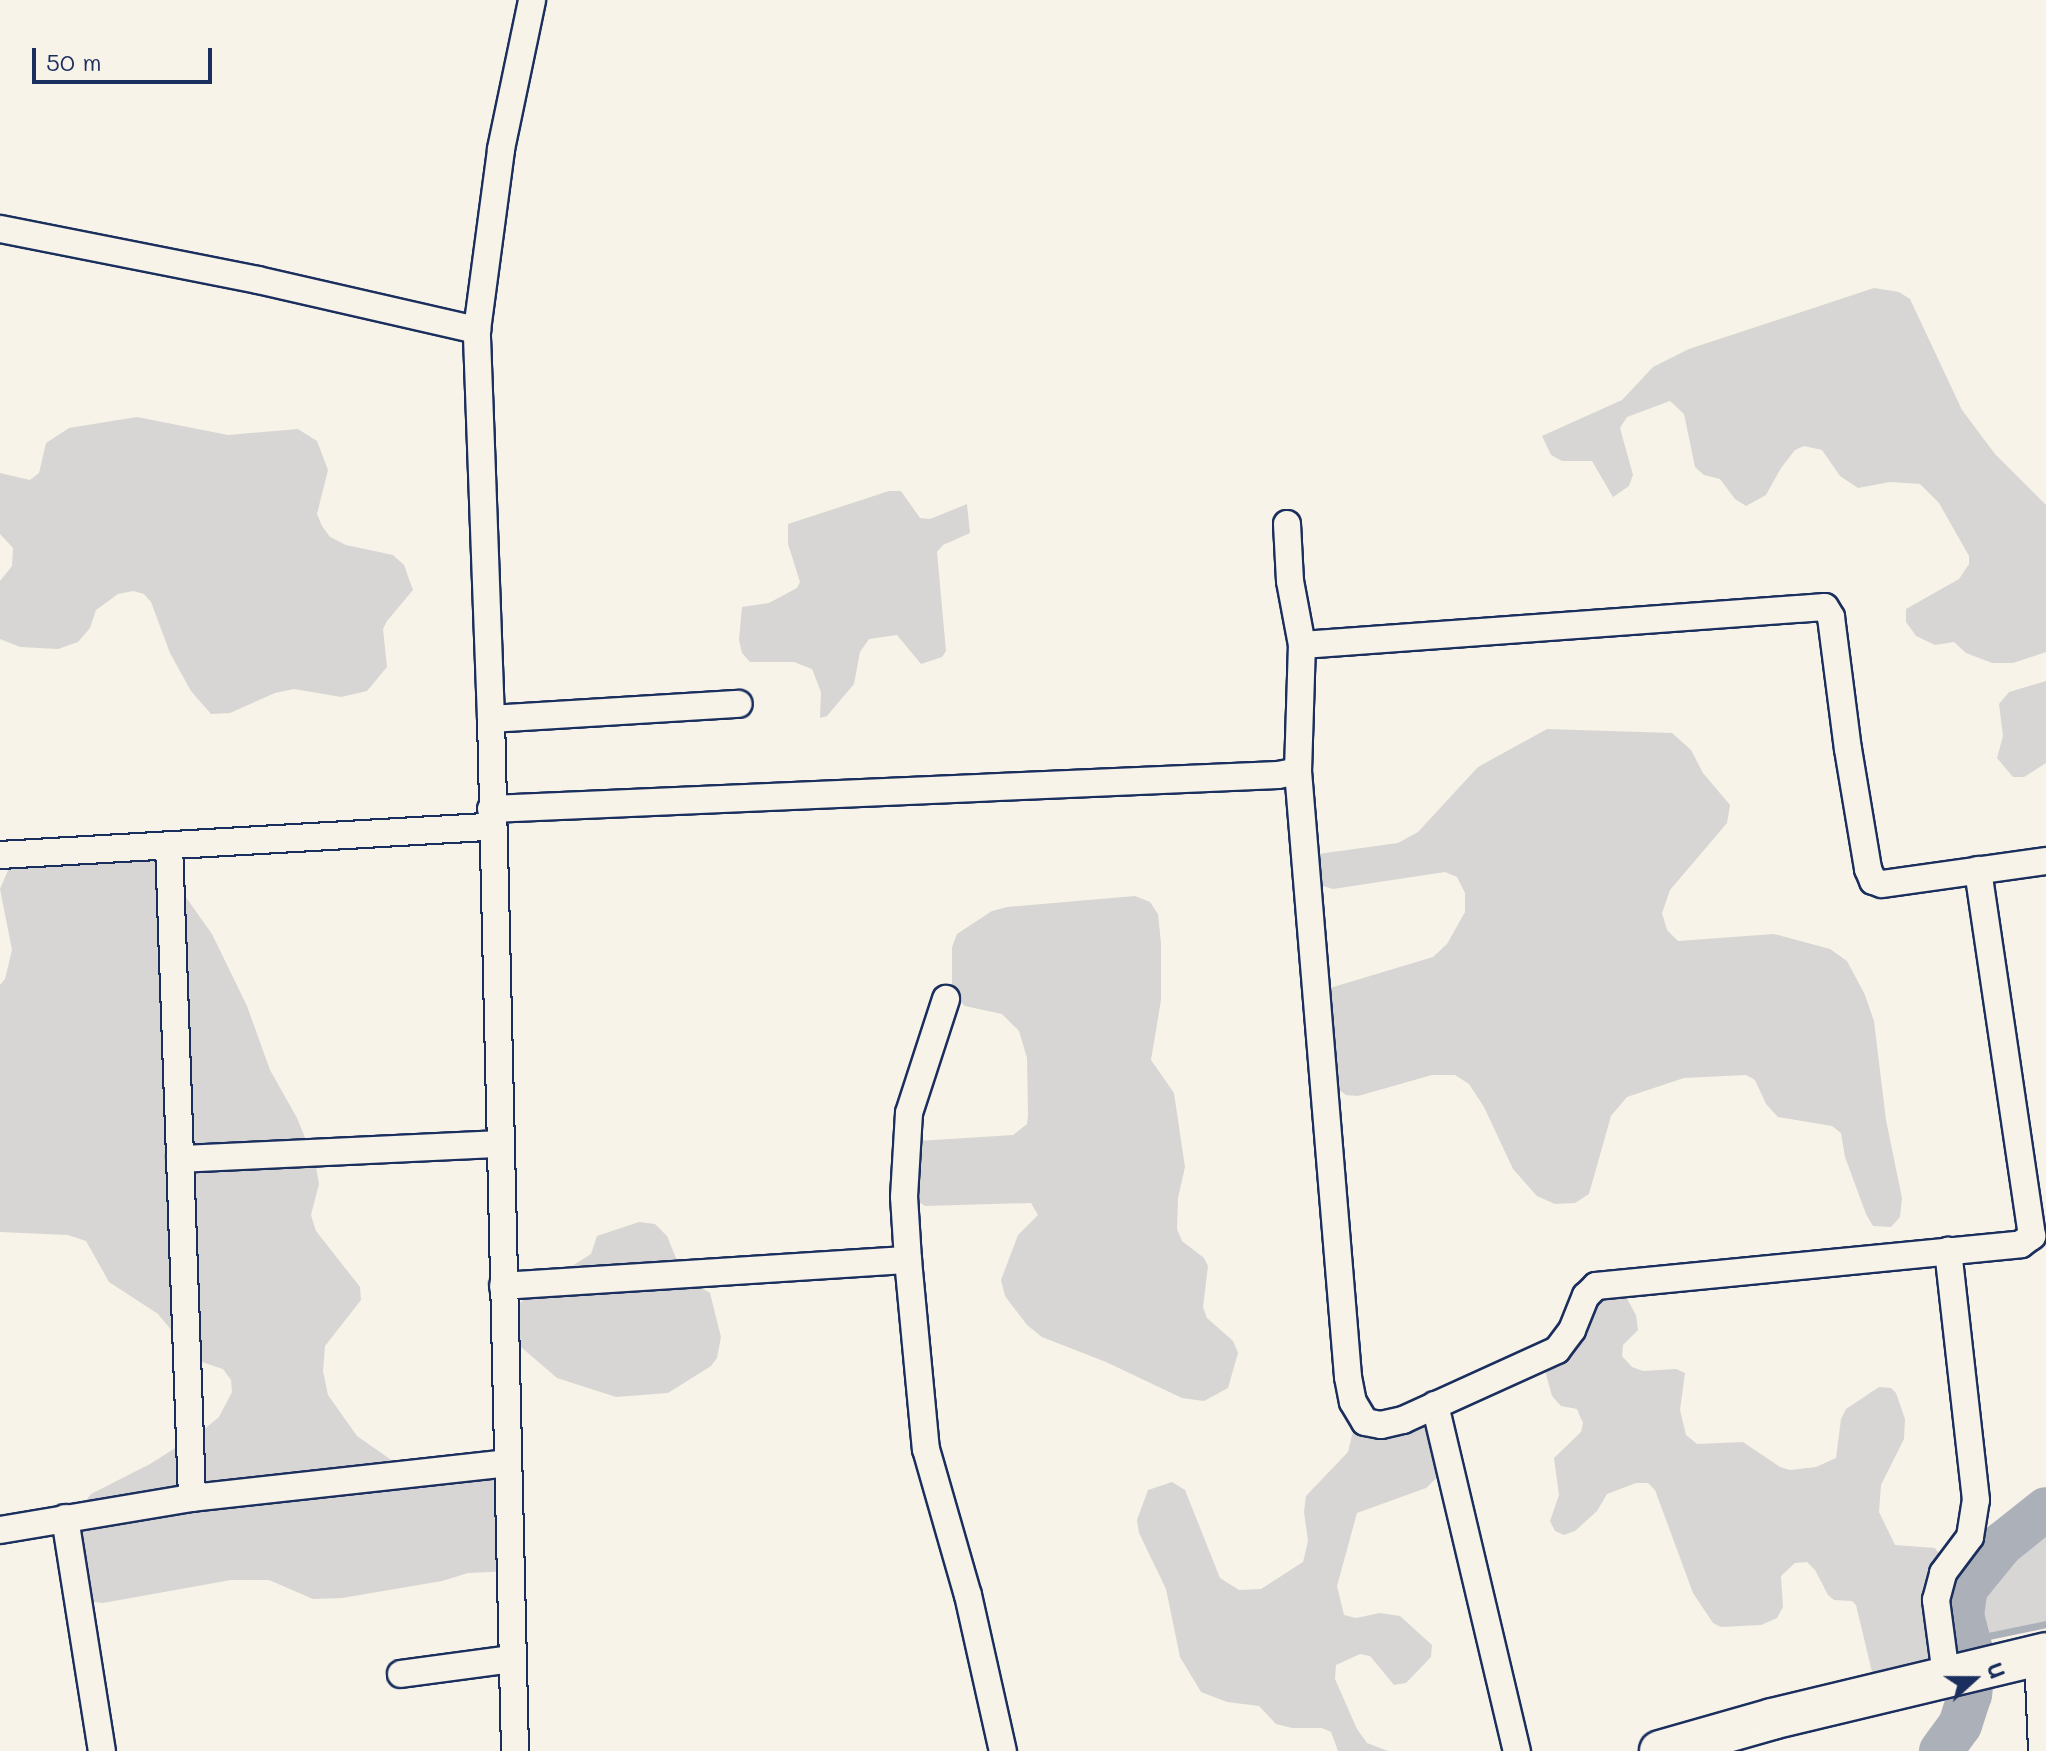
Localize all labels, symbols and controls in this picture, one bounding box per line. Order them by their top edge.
scale bar [36,32,216,82]
text: 50 m [46,46,102,77]
north arrow [1934,1639,2014,1719]
text: U [1981,1658,2013,1683]

